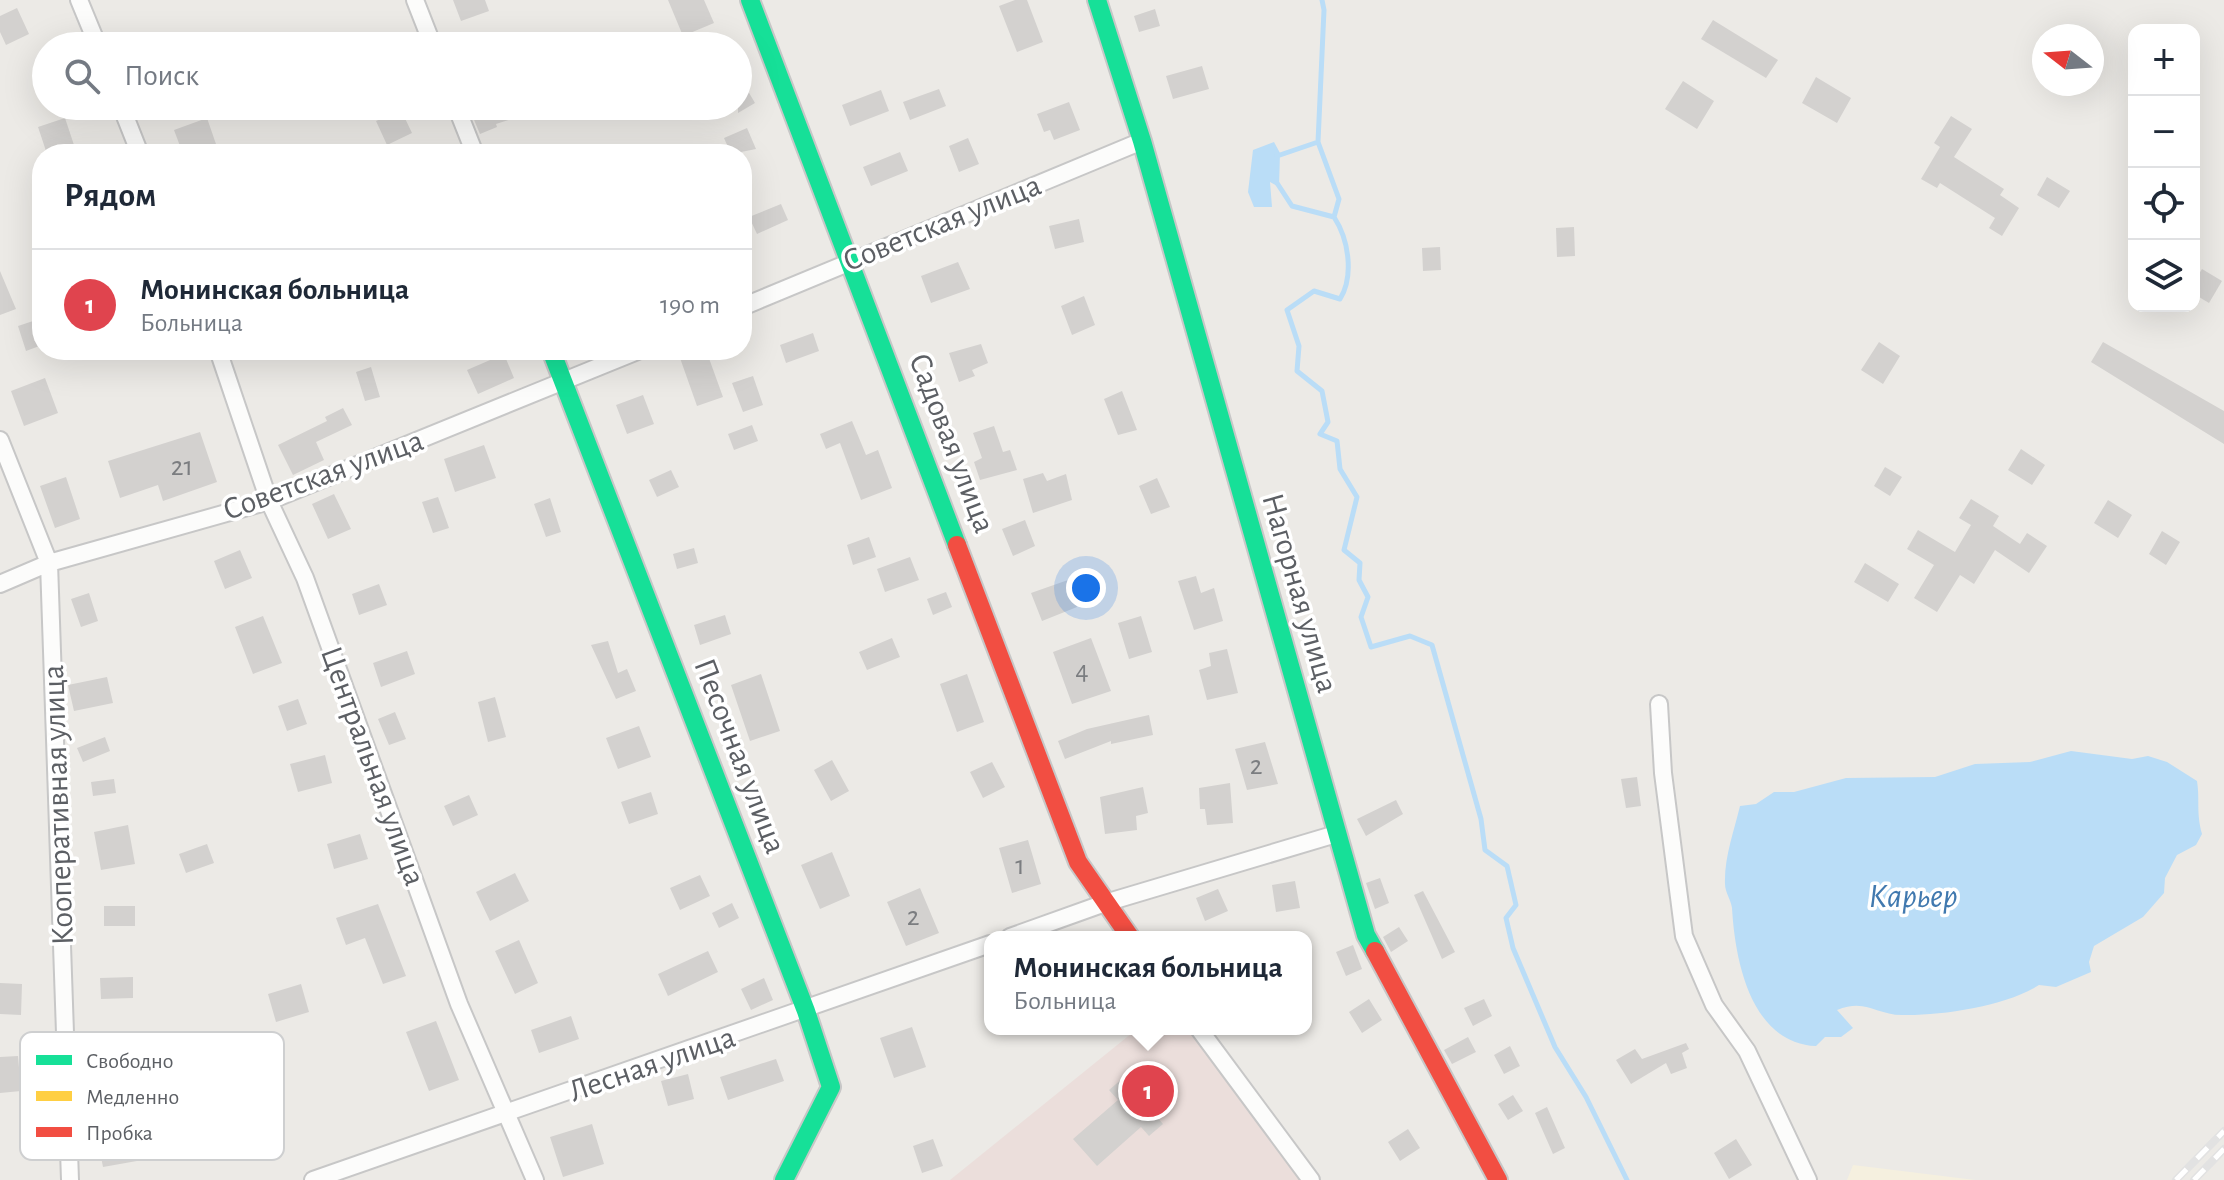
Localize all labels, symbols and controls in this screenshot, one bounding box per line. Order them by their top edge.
north arrow [2032,24,2104,96]
map controls [2128,24,2200,312]
button: + [2128,24,2200,96]
search box [32,32,752,120]
icon: search [60,54,104,98]
text: Поиск [124,61,199,91]
button: − [2128,96,2200,168]
button: locate [2128,168,2200,240]
street label: Советская улица [838,169,1046,277]
text: Рядом [64,179,156,213]
button: layers [2128,240,2200,312]
text: Монинская больница [140,275,409,305]
text: 1 [85,292,95,318]
text: 190 m [660,292,720,318]
text: Больница [140,310,243,336]
street label: Садовая улица [903,349,1001,537]
street label: Советская улица [219,424,427,526]
house number: 21 [171,453,193,481]
street label: Нагорная улица [1256,490,1344,696]
your location [1066,568,1106,608]
street label: Центральная улица [315,642,431,890]
street label: Песочная улица [688,654,792,858]
house number: 4 [1075,657,1089,685]
street label: Кооперативная улица [37,664,79,946]
house number: 2 [1250,752,1262,780]
house number: 1 [1015,852,1025,880]
water label: Карьер [1869,880,1957,914]
house number: 2 [907,903,919,931]
popup [984,931,1312,1035]
text: Монинская больница [1013,953,1283,983]
text: Больница [1013,988,1116,1014]
street label: Лесная улица [565,1021,739,1107]
legend [20,1032,284,1160]
text: Свободно [86,1050,174,1072]
pin: 1 [1122,1061,1174,1121]
text: Медленно [86,1086,179,1108]
text: Пробка [86,1122,153,1144]

